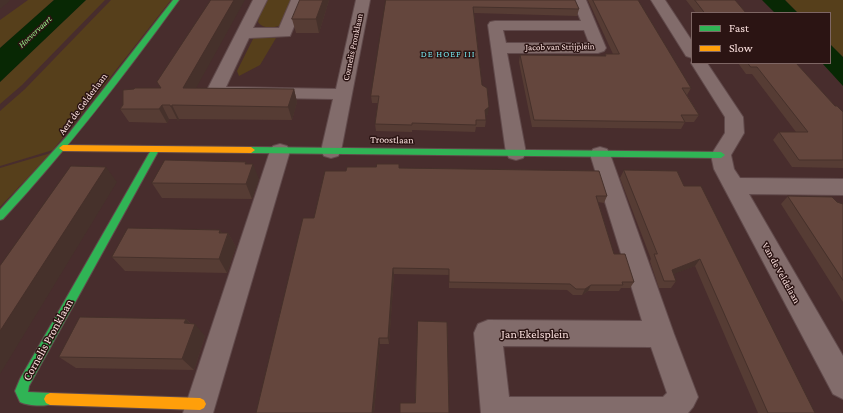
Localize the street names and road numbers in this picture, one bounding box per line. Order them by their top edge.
street label: Cornelis Pronklaan [341,12,365,82]
street label: Jacob van Strijplein [525,41,595,53]
street label: Aert de Gelderlaan [56,71,110,137]
street label: Troostlaan [370,134,414,146]
street label: Van de Veldelaan [759,240,803,306]
street label: Cornelis Pronklaan [20,297,76,383]
street label: Jan Ekelsplein [501,327,569,341]

